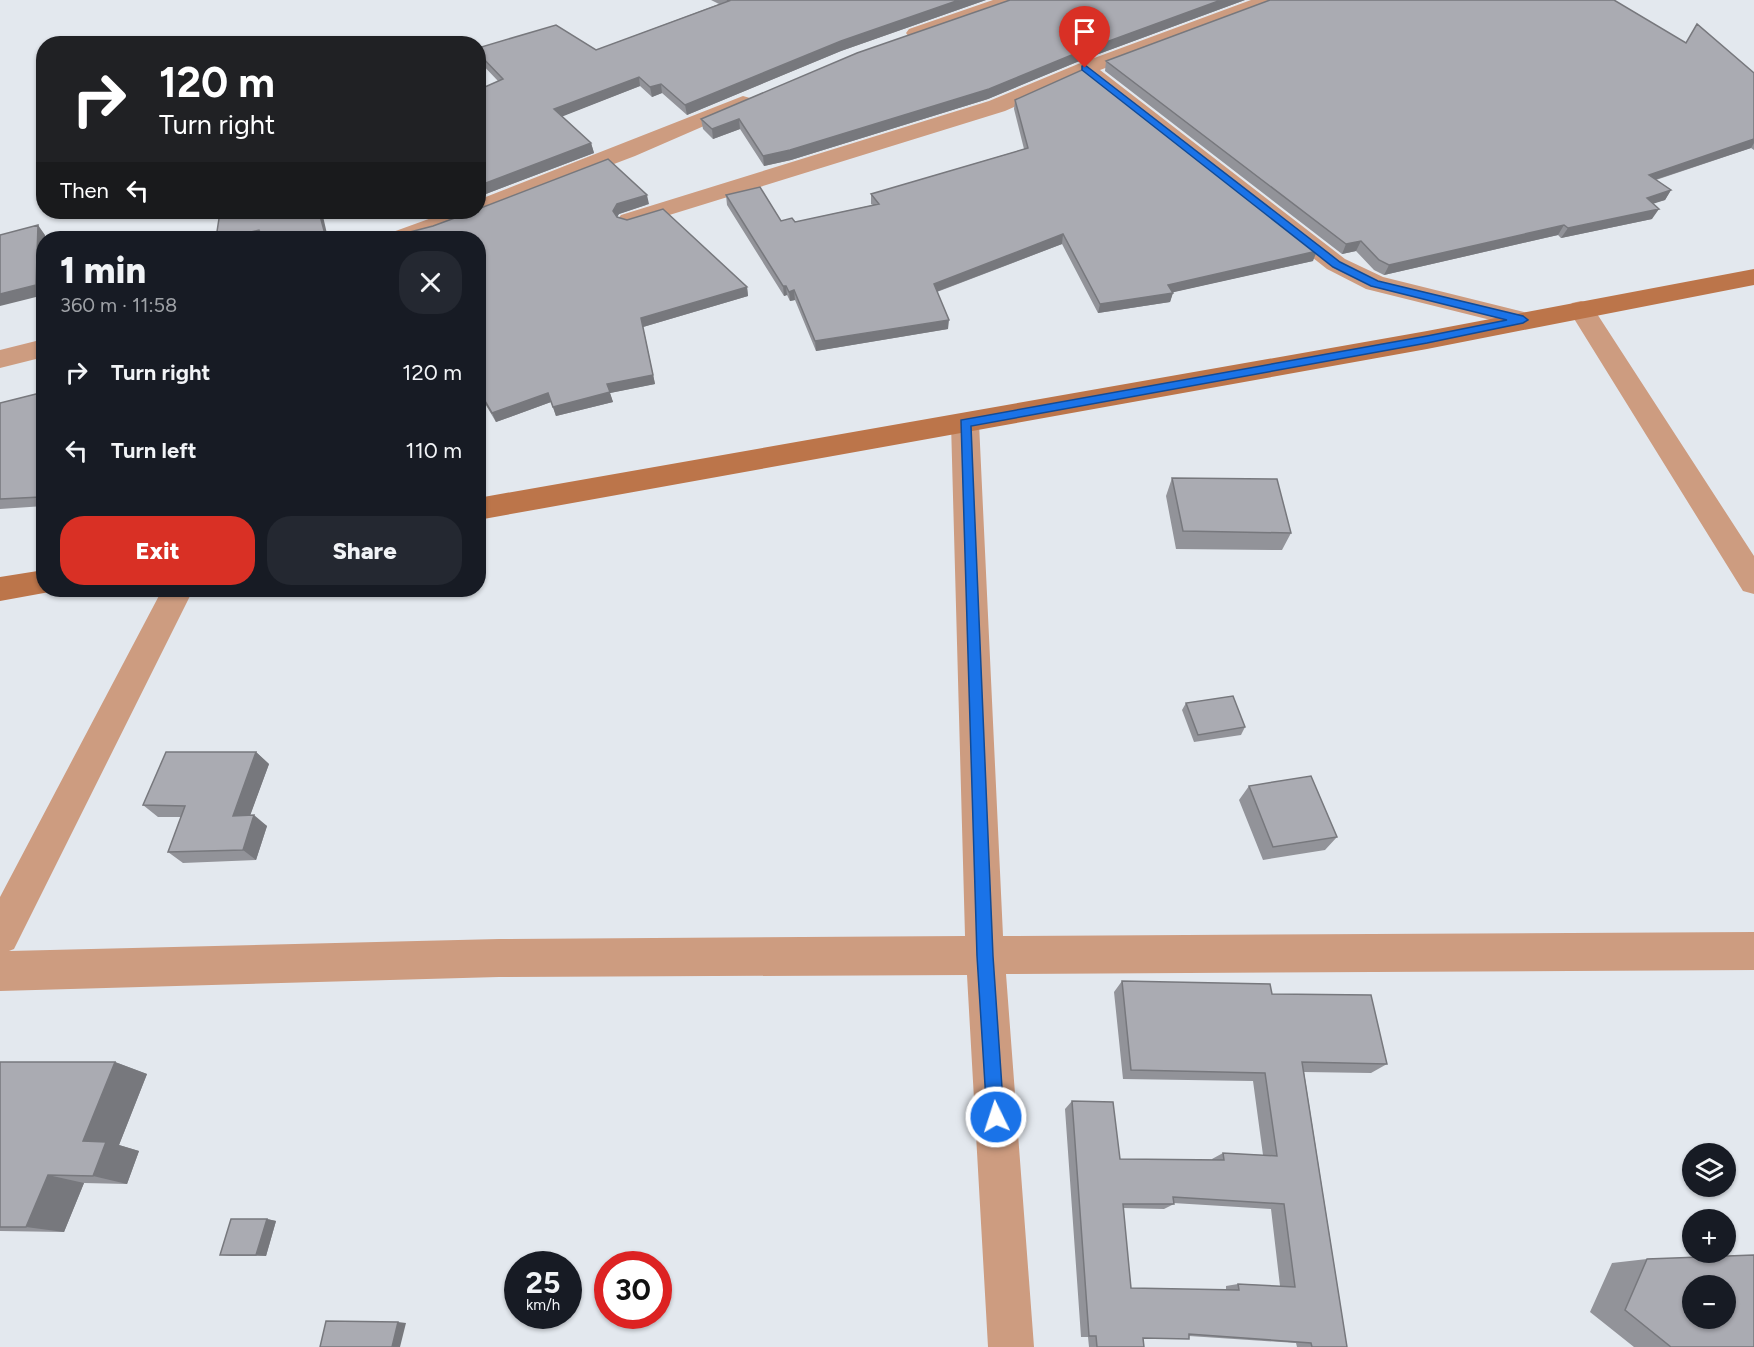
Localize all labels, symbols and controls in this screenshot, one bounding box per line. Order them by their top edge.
pin [1059,6,1110,68]
icon: arrive [1068,15,1101,48]
text: 120 m [159,57,275,108]
icon: right [60,60,138,138]
text: Turn right [159,108,275,141]
icon: left [121,174,154,207]
text: Then [60,177,109,204]
text: 1 min [60,249,146,292]
button: close [399,251,462,314]
text: 360 m · 11:58 [60,293,177,317]
icon: right [60,356,93,389]
text: Turn right [111,359,210,386]
text: 120 m [402,359,462,386]
icon: left [60,434,93,467]
text: Turn left [111,437,197,464]
text: 110 m [406,437,462,464]
button: Exit [60,516,255,585]
button: Share [267,516,462,585]
position arrow [964,1085,1028,1149]
map controls [1682,1143,1736,1329]
button: layers [1682,1143,1736,1197]
button: + [1682,1209,1736,1263]
speed limit sign: 30 [594,1251,672,1329]
text: 25 [526,1264,560,1301]
button: − [1682,1275,1736,1329]
text: km/h [526,1296,560,1314]

